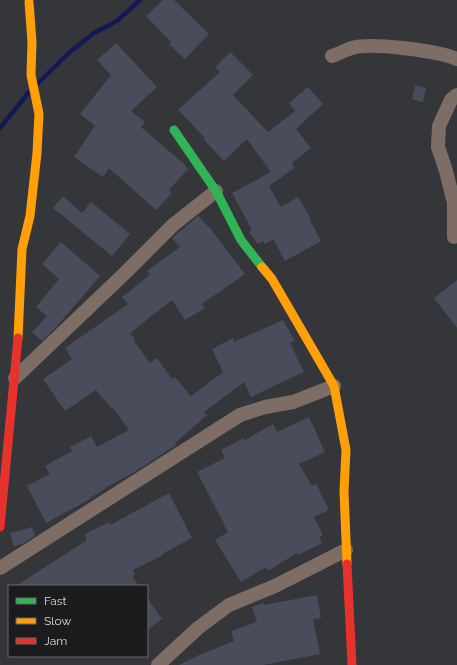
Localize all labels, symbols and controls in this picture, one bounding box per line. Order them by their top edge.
legend [8,585,148,657]
text: Fast [44,594,67,608]
text: Slow [44,614,71,628]
text: Jam [44,634,67,648]

